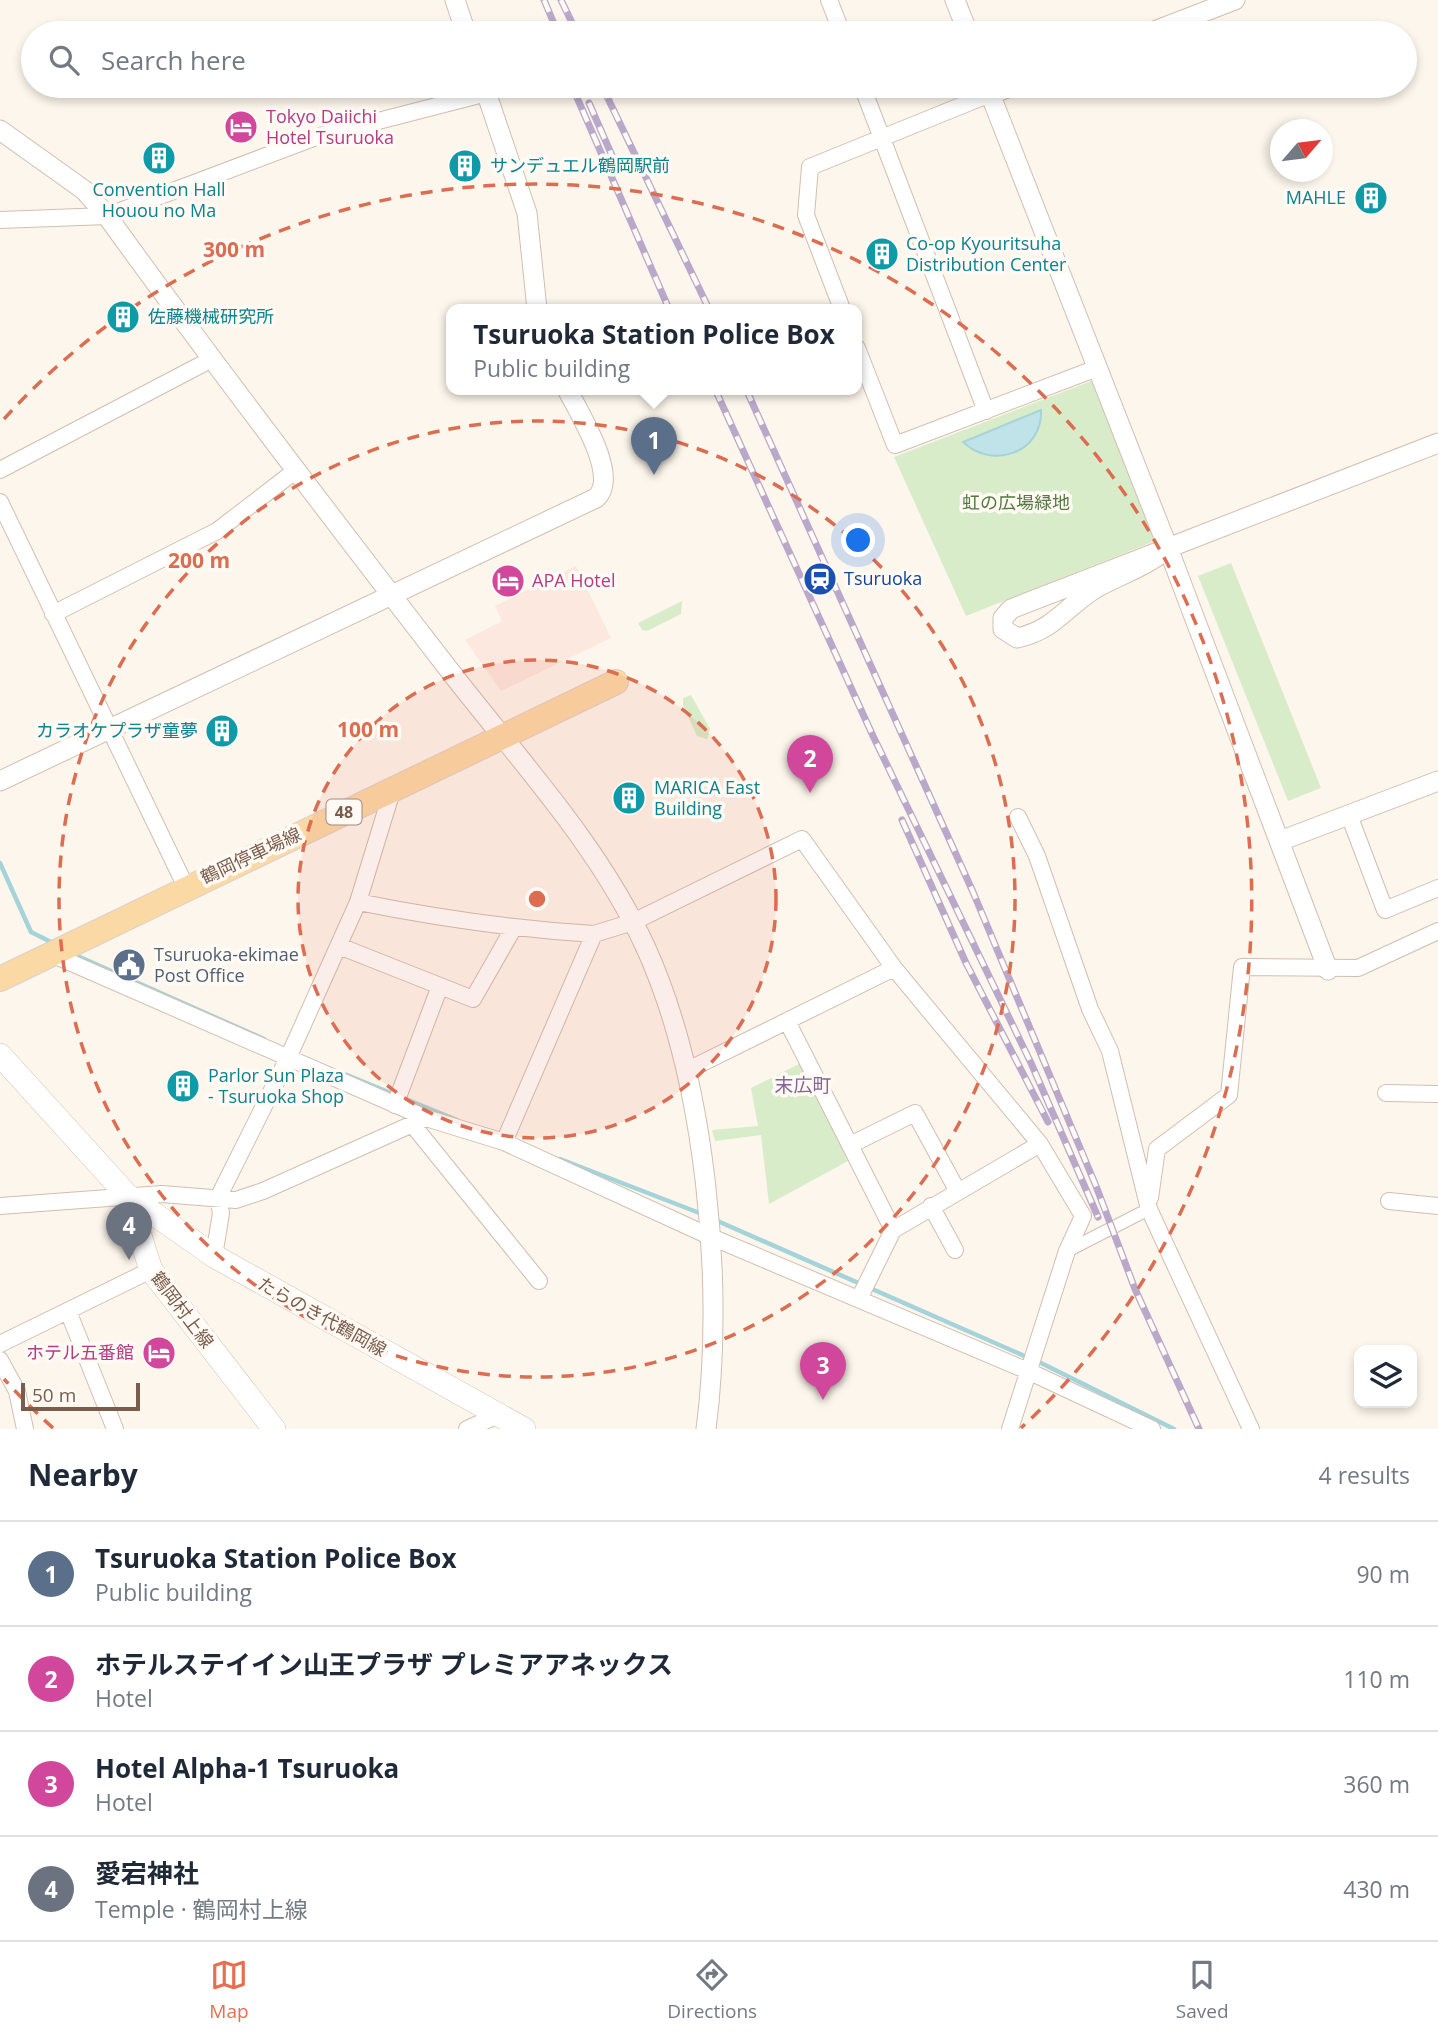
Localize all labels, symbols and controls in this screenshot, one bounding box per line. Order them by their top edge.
search box [21,21,1417,98]
icon: search [45,41,83,79]
text: Search here [101,42,246,78]
place label: Tokyo Daiichi Hotel Tsuruoka [266,104,394,149]
hotel icon: Tokyo Daiichi Hotel Tsuruoka [222,108,260,146]
north arrow [1270,119,1333,182]
building icon: Convention Hall Houou no Ma [140,139,178,177]
building icon: サンデュエル鶴岡駅前 [446,147,484,185]
place label: サンデュエル鶴岡駅前 [490,153,670,177]
place label: Convention Hall Houou no Ma [92,177,226,222]
building icon: MAHLE [1352,179,1390,217]
place label: MAHLE [1286,185,1346,209]
place label: Co-op Kyouritsuha Distribution Center [906,231,1067,276]
text: 300 m [203,235,265,263]
building icon: Co-op Kyouritsuha Distribution Center [863,235,901,273]
building icon: 佐藤機械研究所 [104,298,142,336]
place label: 佐藤機械研究所 [148,304,274,328]
popup [446,304,862,395]
text: Tsuruoka Station Police Box [473,316,835,352]
text: Public building [473,352,630,384]
pin: 1 [631,417,677,475]
park label: 虹の広場緑地 [962,490,1070,514]
your location [841,523,875,557]
text: 200 m [168,546,230,574]
station icon: Tsuruoka [801,560,839,598]
hotel icon: APA Hotel [489,562,527,600]
place label: Tsuruoka [844,566,922,590]
place label: APA Hotel [532,568,615,592]
building icon: カラオケプラザ童夢 [203,712,241,750]
text: 100 m [337,715,399,743]
place label: カラオケプラザ童夢 [36,718,198,742]
pin: 2 [787,735,833,793]
place label: MARICA East Building [654,775,760,820]
building icon: MARICA East Building [610,779,648,817]
road number: 48 [326,800,362,824]
street label: 鶴岡停車場線 [197,821,305,889]
centre of rings [525,887,549,911]
place label: Tsuruoka-ekimae Post Office [154,942,299,987]
public building icon: Tsuruoka-ekimae Post Office [110,946,148,984]
place label: Parlor Sun Plaza - Tsuruoka Shop [208,1063,344,1108]
building icon: Parlor Sun Plaza - Tsuruoka Shop [164,1067,202,1105]
district label: 末広町 [774,1072,832,1098]
pin: 4 [106,1202,152,1260]
street label: 鶴岡村上線 [146,1266,219,1353]
street label: たらのき代鶴岡線 [254,1271,391,1361]
hotel icon: ホテル五番館 [140,1334,178,1372]
place label: ホテル五番館 [26,1340,134,1364]
pin: 3 [800,1342,846,1400]
map controls [1354,1345,1417,1408]
button: layers [1354,1345,1417,1408]
scale bar [21,1380,140,1412]
text: 50 m [32,1382,76,1408]
text: Nearby [28,1454,138,1495]
text: 4 results [1319,1459,1410,1491]
text: Tsuruoka Station Police Box [95,1540,457,1576]
text: 1 [44,1558,58,1590]
text: 90 m [1356,1558,1410,1590]
text: Public building [95,1576,252,1608]
text: ホテルステイイン山王プラザ プレミアアネックス [95,1646,673,1682]
text: 2 [44,1663,58,1695]
text: 110 m [1343,1663,1410,1695]
text: Hotel [95,1682,153,1714]
text: Hotel Alpha-1 Tsuruoka [95,1750,399,1786]
text: 3 [44,1768,58,1800]
text: 360 m [1343,1768,1410,1800]
text: Hotel [95,1786,153,1818]
text: 愛宕神社 [95,1855,199,1891]
text: 4 [44,1873,58,1905]
text: 430 m [1343,1873,1410,1905]
text: Temple · 鶴岡村上線 [95,1893,308,1925]
tab: Map [209,1956,249,2024]
tab: Directions [667,1956,757,2024]
tab: Saved [1176,1956,1229,2024]

